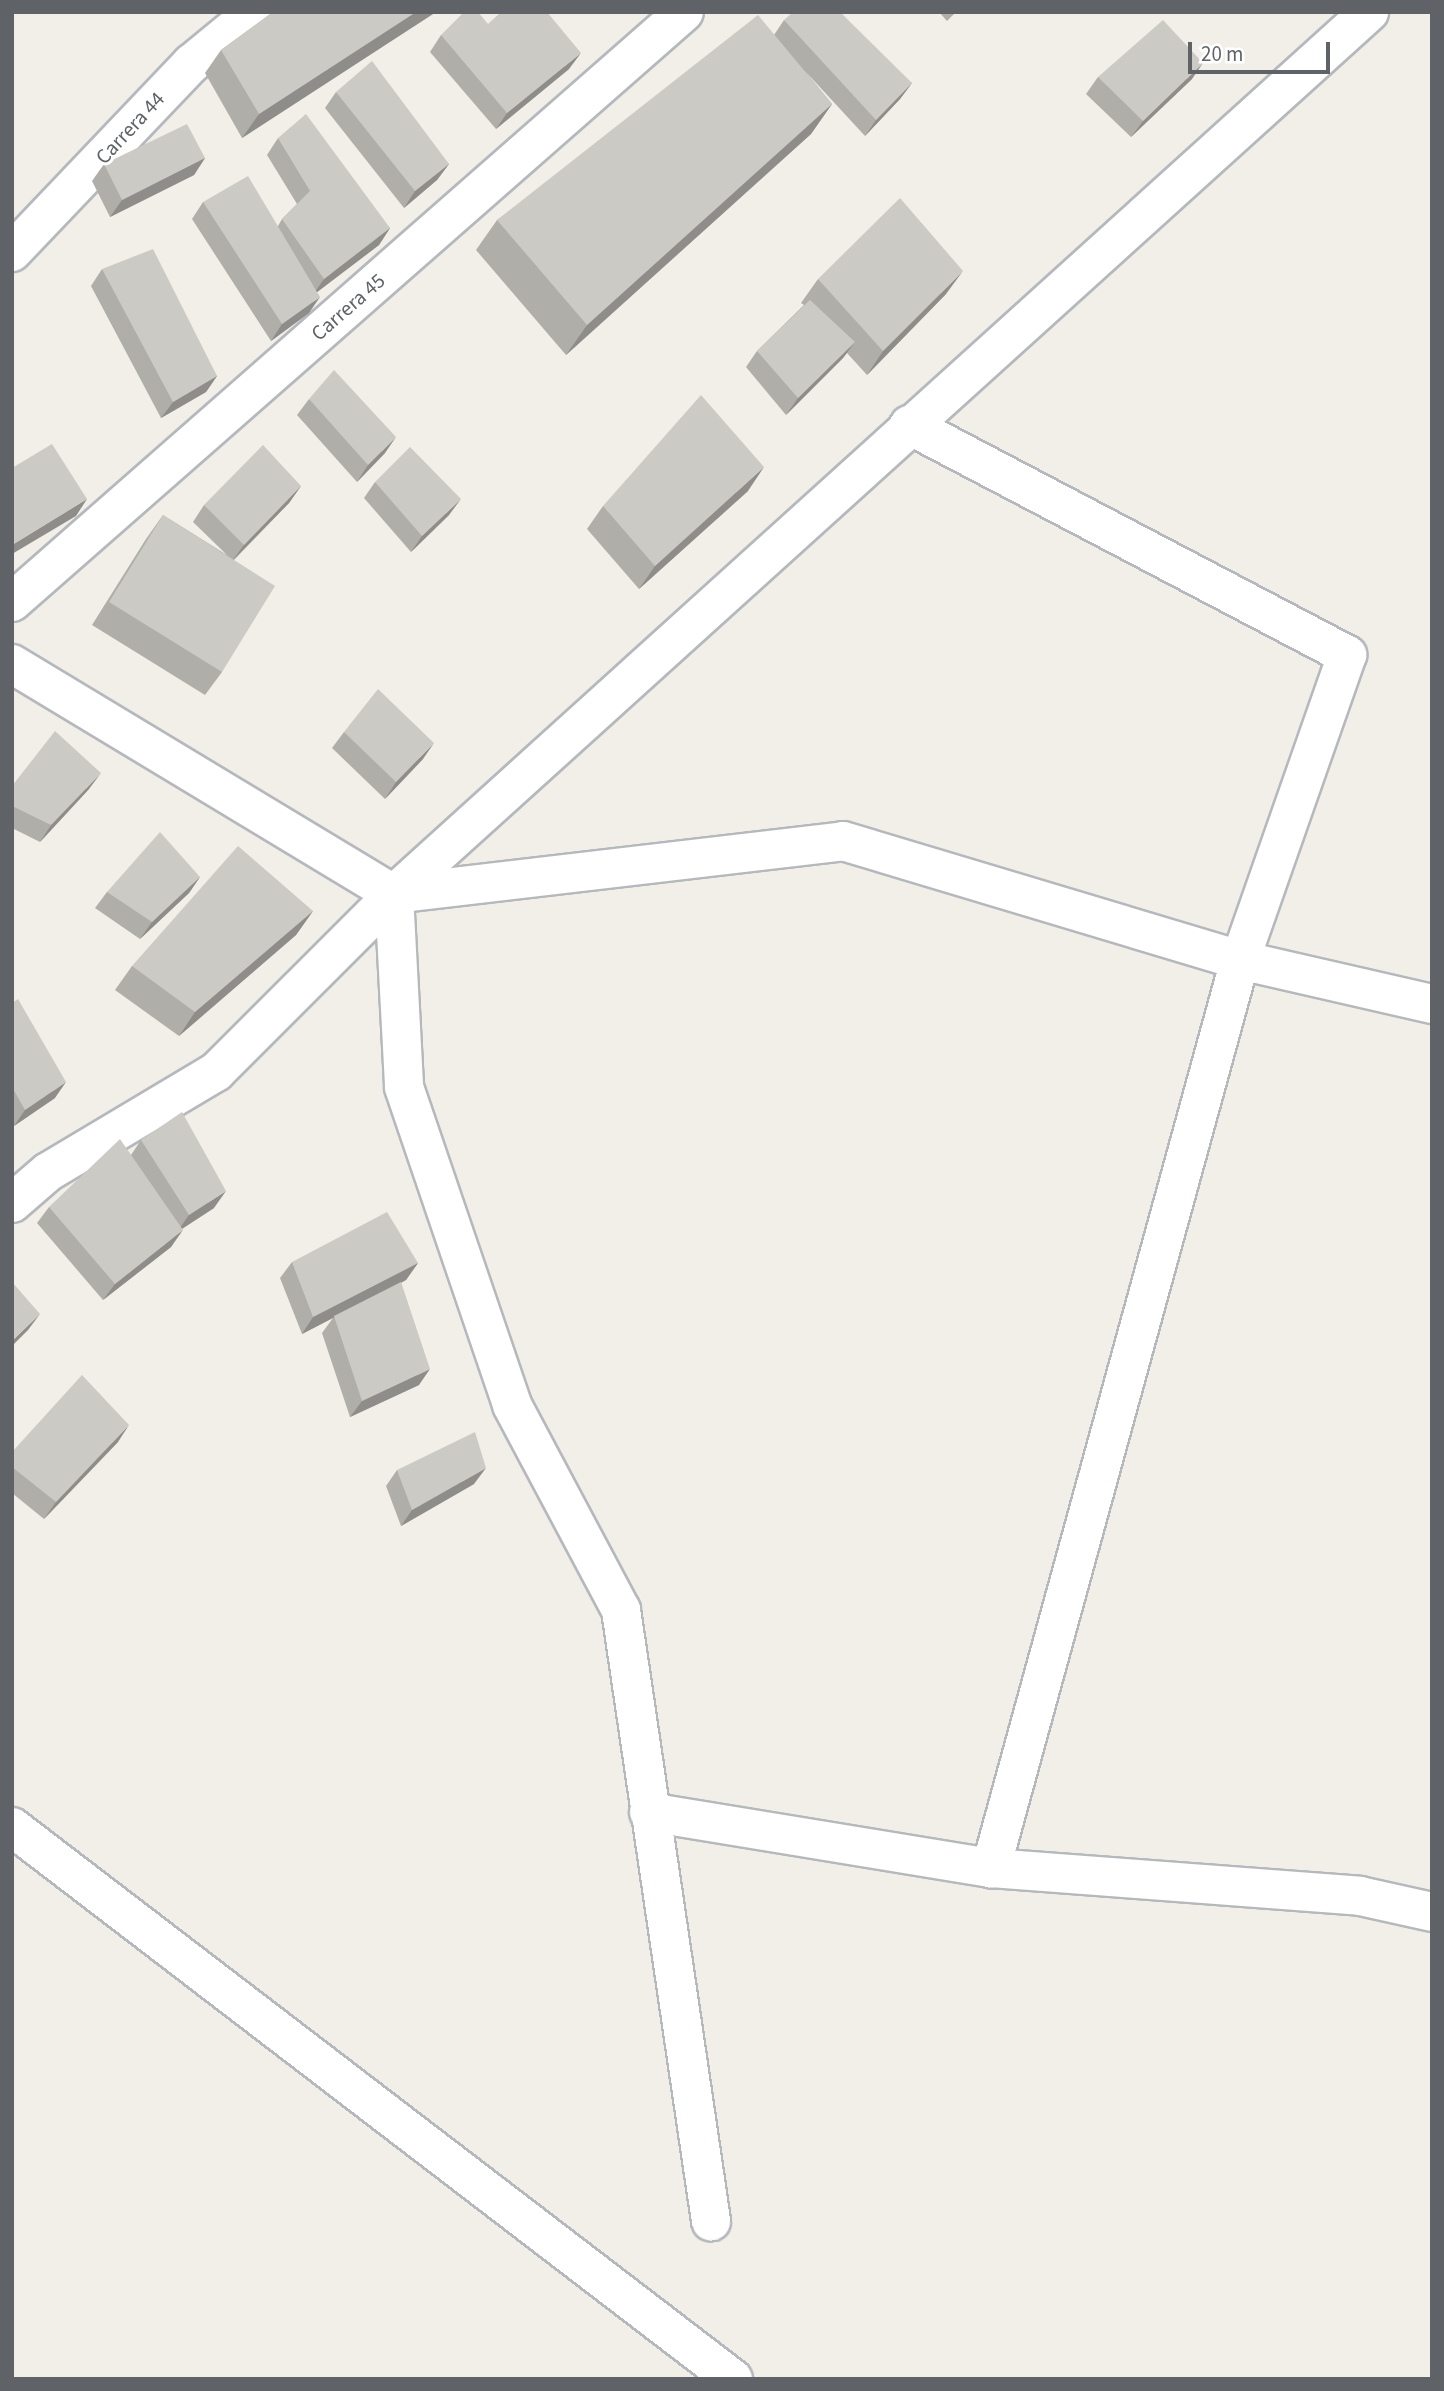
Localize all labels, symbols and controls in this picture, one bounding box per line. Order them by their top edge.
scale bar [1192,28,1334,72]
text: 20 m [1201,39,1243,69]
street label: Carrera 44 [90,87,170,169]
street label: Carrera 45 [306,268,390,346]

